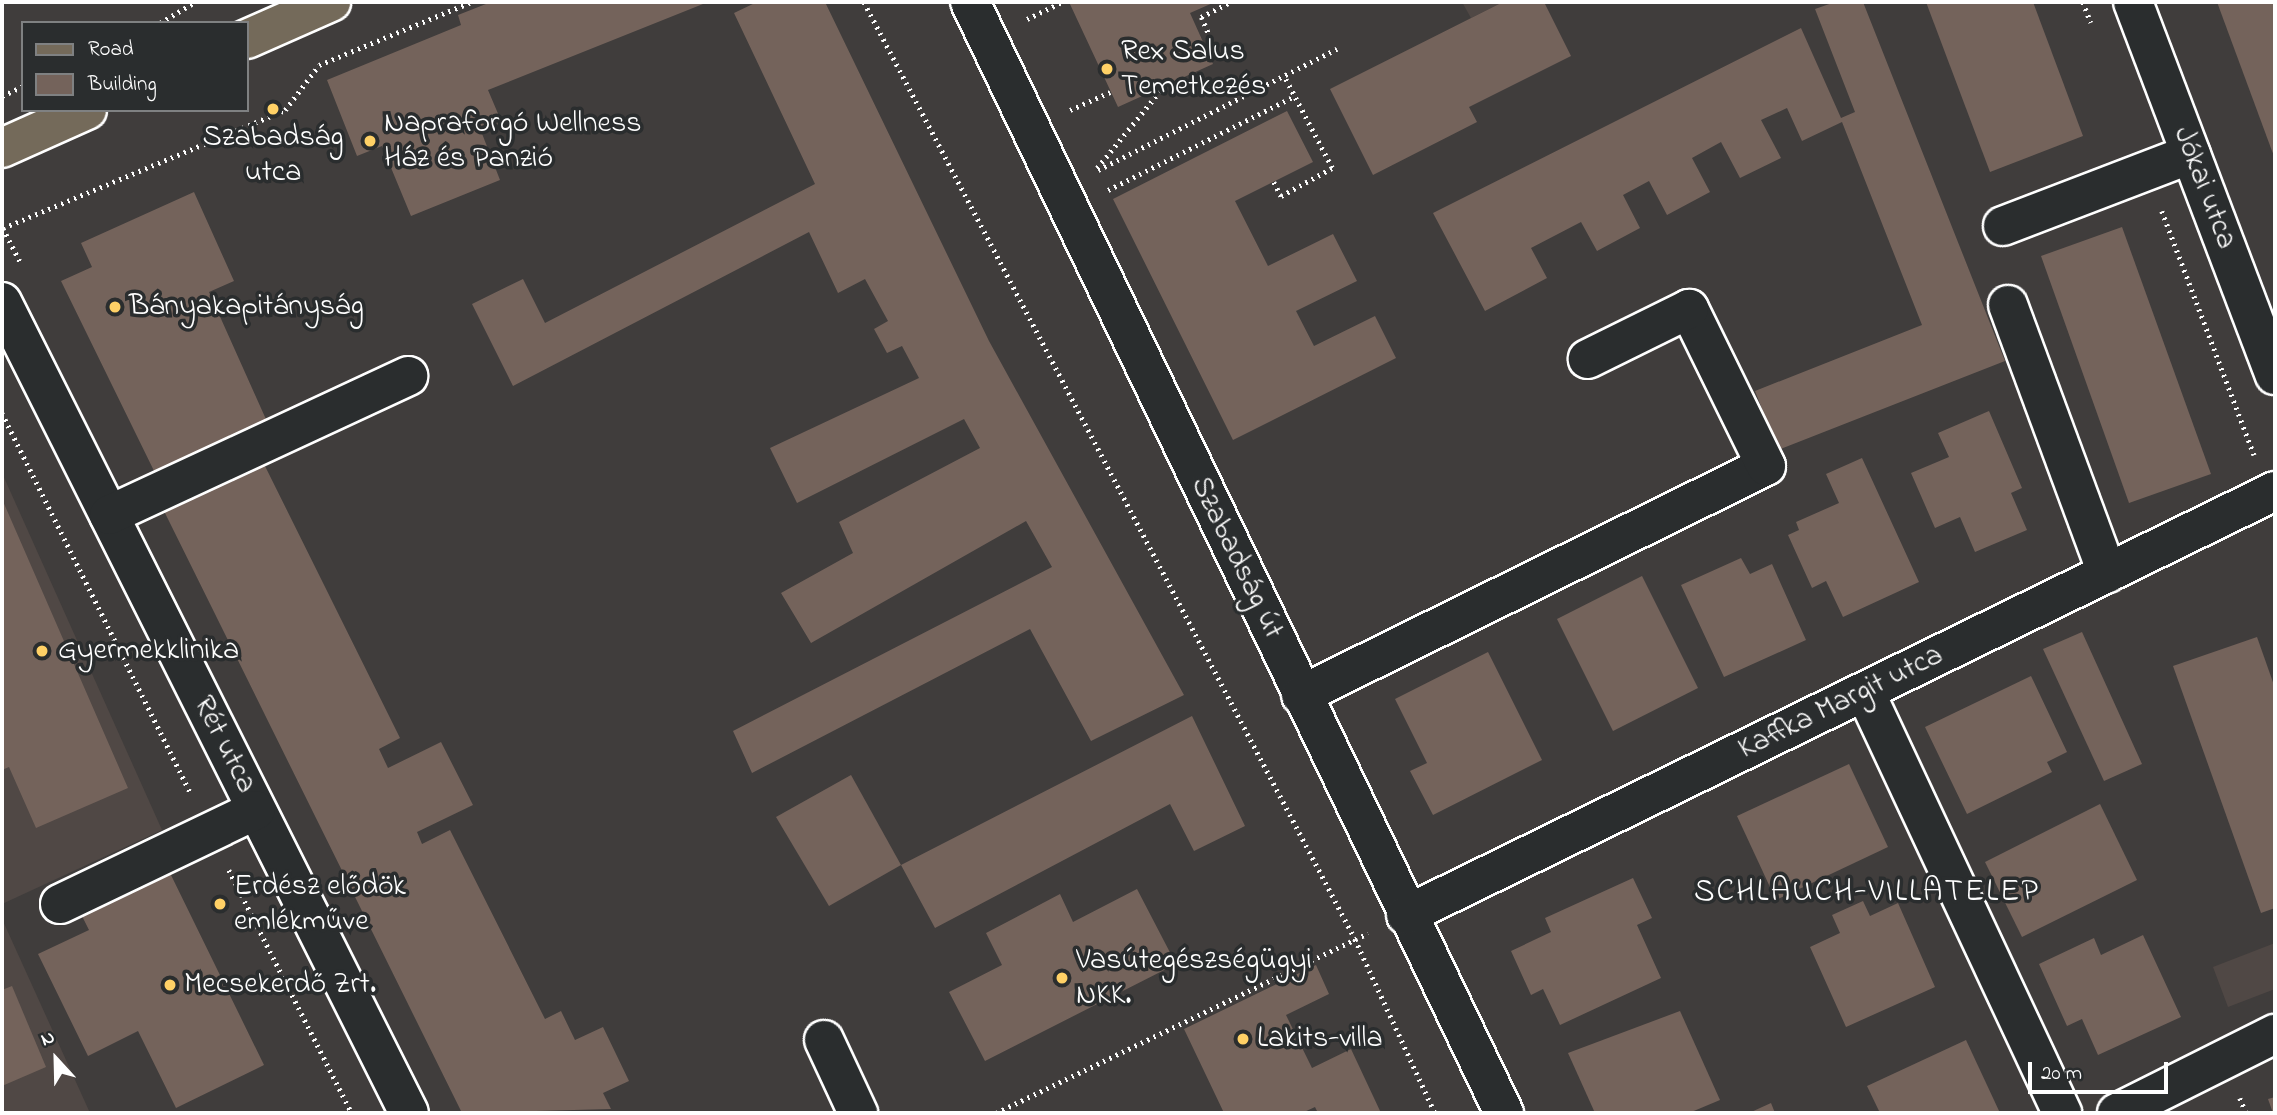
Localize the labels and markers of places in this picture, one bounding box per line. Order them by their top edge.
place label: Rex Salus Temetkezés [1121,34,1266,104]
marker: Rex Salus Temetkezés [1099,61,1115,77]
marker: Szabadság utca [265,101,281,117]
place label: Napraforgó Wellness Ház és Panzió [384,106,641,176]
place label: Szabadság utca [203,120,343,190]
marker: Napraforgó Wellness Ház és Panzió [362,133,378,149]
place label: Bányakapitányság [129,289,364,325]
marker: Bányakapitányság [107,299,123,315]
place label: Gyermekklinika [58,633,239,669]
marker: Gyermekklinika [32,641,52,661]
place label: Erdész elődök emlékműve [234,869,406,939]
marker: Erdész elődök emlékműve [212,896,228,912]
place label: Vasútegészségügyi NKK. [1076,943,1312,1014]
place label: Mecsekerdő Zrt. [184,967,376,1003]
marker: Vasútegészségügyi NKK. [1054,970,1070,986]
marker: Mecsekerdő Zrt. [162,977,178,993]
place label: Lakits-villa [1257,1021,1383,1057]
marker: Lakits-villa [1235,1031,1251,1047]

